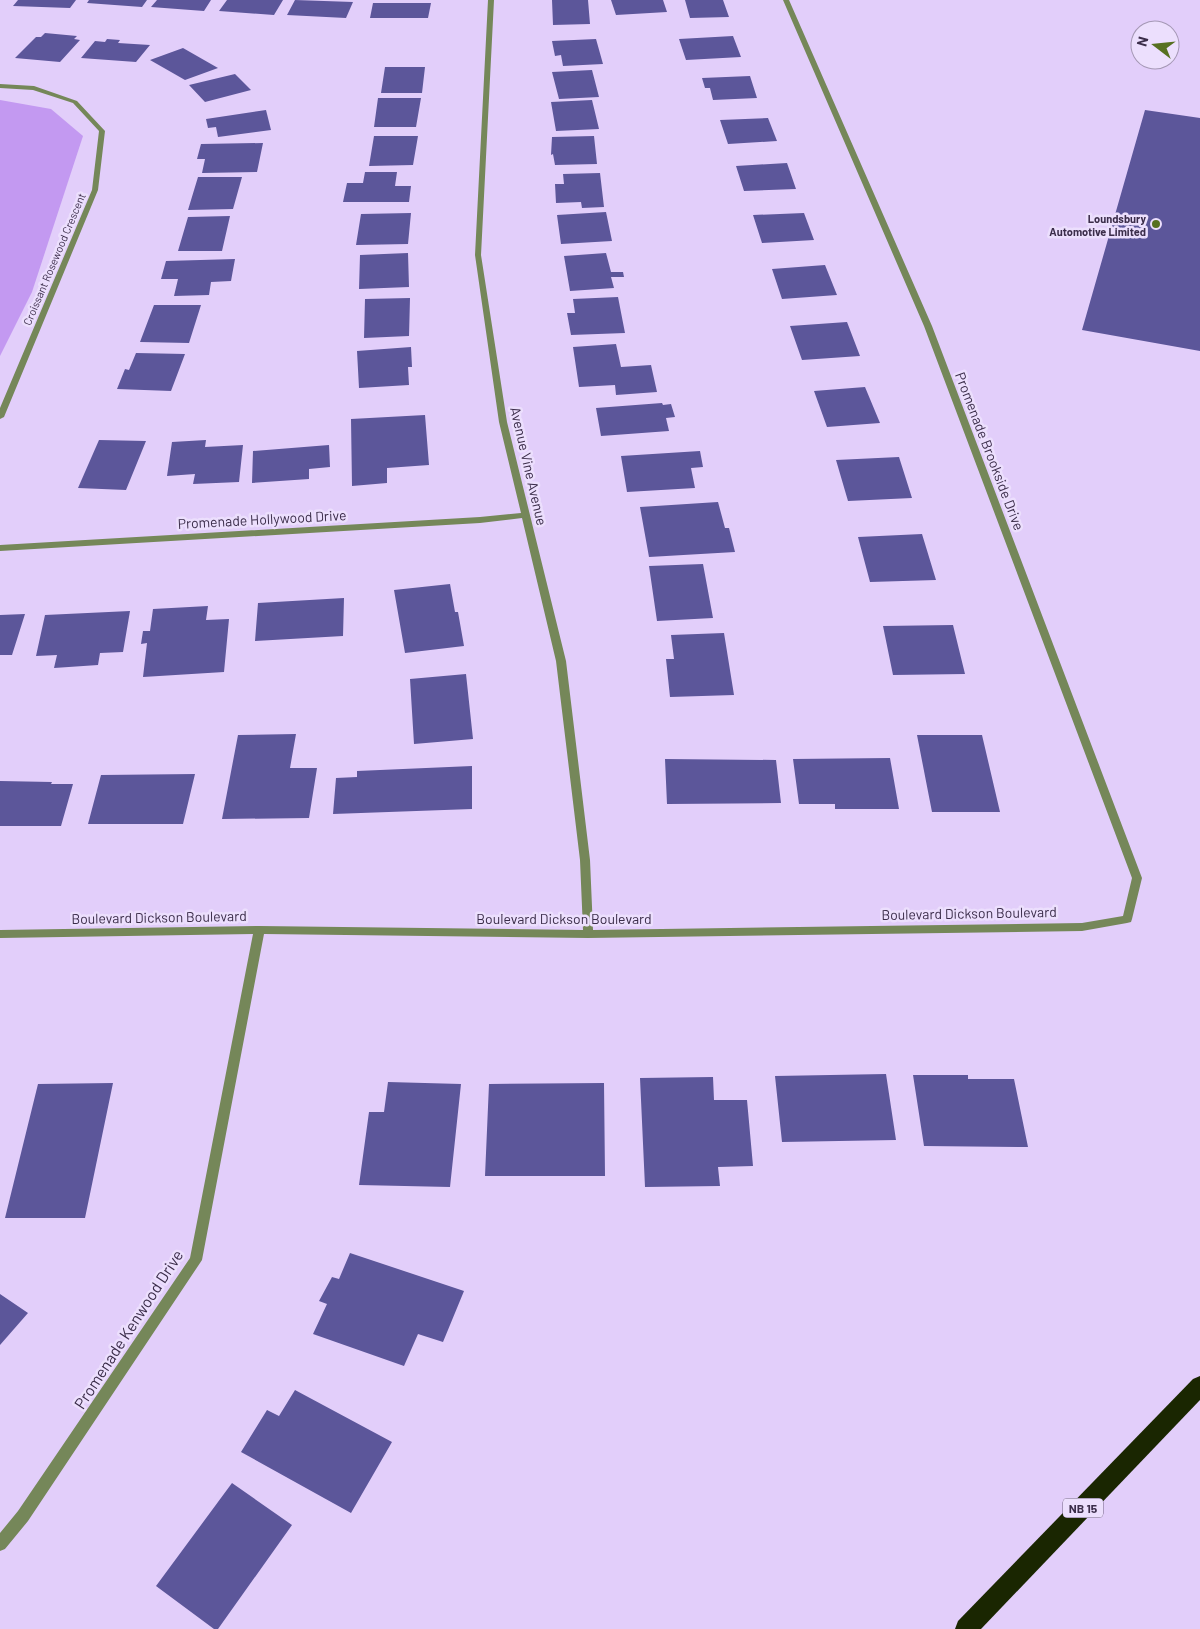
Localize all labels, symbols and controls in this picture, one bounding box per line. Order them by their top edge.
north arrow [1130,20,1180,70]
text: N [1133,34,1151,48]
street label: Croissant Rosewood Crescent [20,191,88,327]
place label: Loundsbury Automotive Limited [1049,212,1146,238]
marker: Loundsbury Automotive Limited [1150,218,1162,230]
street label: Promenade Brookside Drive [952,370,1028,532]
street label: Avenue Vine Avenue [507,405,551,527]
street label: Promenade Hollywood Drive [177,506,347,532]
street label: Boulevard Dickson Boulevard [881,903,1057,923]
street label: Boulevard Dickson Boulevard [71,907,247,927]
street label: Boulevard Dickson Boulevard [476,910,652,927]
street label: Promenade Kenwood Drive [69,1246,187,1412]
road number: NB 15 [1063,1499,1103,1518]

